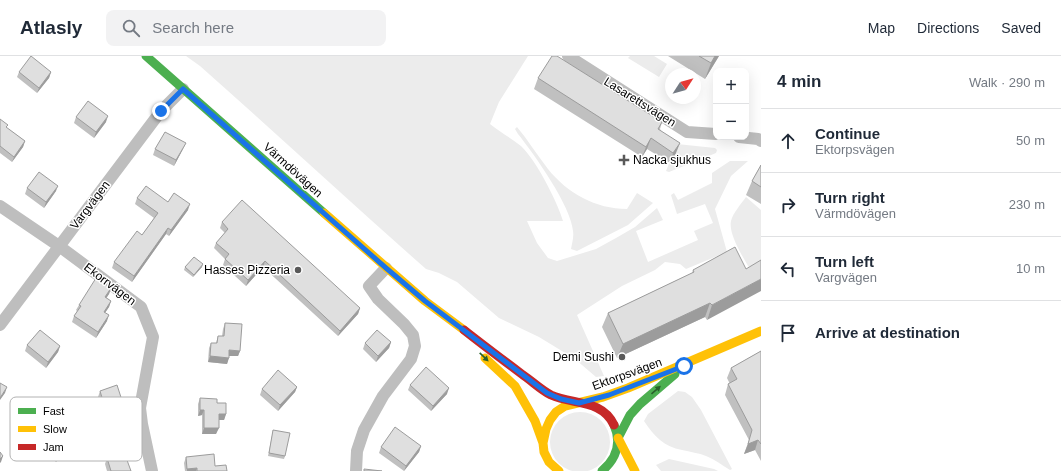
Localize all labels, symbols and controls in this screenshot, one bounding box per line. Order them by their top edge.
search box [106,10,386,46]
text: Atlasly [20,17,82,38]
icon: search [120,17,142,39]
text: Search here [152,19,234,36]
text: Map [868,20,895,36]
text: Directions [917,20,979,36]
text: Saved [1001,20,1041,36]
north arrow [665,68,701,104]
map controls [713,68,749,140]
button: + [713,68,749,104]
text: 4 min [777,72,821,91]
street label: Lasarettsvägen [601,74,679,130]
text: Walk · 290 m [969,75,1045,90]
route end [152,102,170,120]
button: − [713,104,749,140]
text: Continue [815,125,880,142]
icon: ahead [777,130,799,152]
text: 50 m [1016,133,1045,148]
street label: Värmdövägen [261,140,325,200]
text: Ektorpsvägen [815,142,895,157]
place label: Nacka sjukhus [633,153,711,167]
marker: Nacka sjukhus [618,154,630,166]
street label: Vargvägen [67,178,113,232]
text: Turn right [815,189,885,206]
icon: right [777,194,799,216]
text: 230 m [1009,197,1045,212]
text: Värmdövägen [815,206,896,221]
text: Turn left [815,253,874,270]
icon: left [777,258,799,280]
street label: Ekorrvägen [81,260,139,308]
text: 10 m [1016,261,1045,276]
place label: Hasses Pizzeria [204,263,290,277]
marker: Hasses Pizzeria [293,265,303,275]
text: Vargvägen [815,270,877,285]
icon: arrive [777,322,799,344]
text: Arrive at destination [815,324,960,341]
place label: Demi Sushi [553,350,614,364]
one-way arrow [479,352,489,362]
marker: Demi Sushi [617,352,627,362]
street label: Ektorpsvägen [590,355,664,393]
route start [675,357,693,375]
one-way arrow [651,385,662,394]
legend [10,397,142,461]
text: Fast [43,405,64,417]
text: Slow [43,423,67,435]
text: Jam [43,441,64,453]

